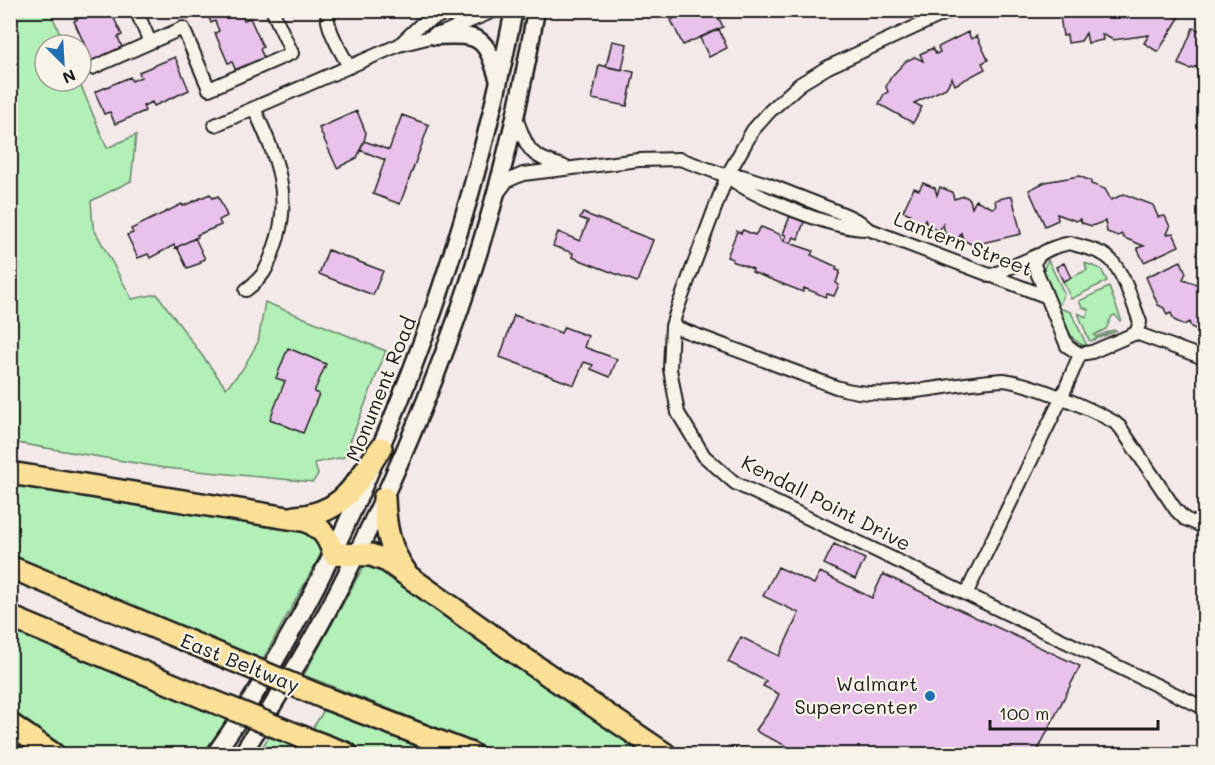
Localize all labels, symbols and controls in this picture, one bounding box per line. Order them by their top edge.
north arrow [33,33,93,93]
text: N [59,65,79,89]
street label: Lantern Street [890,205,1036,281]
street label: Monument Road [339,312,421,465]
street label: Kendall Point Drive [737,448,915,556]
street label: East Beltway [177,626,304,698]
place label: Walmart Supercenter [795,670,918,719]
marker: Walmart Supercenter [923,689,937,703]
scale bar [990,693,1158,731]
text: 100 m [999,701,1049,725]

